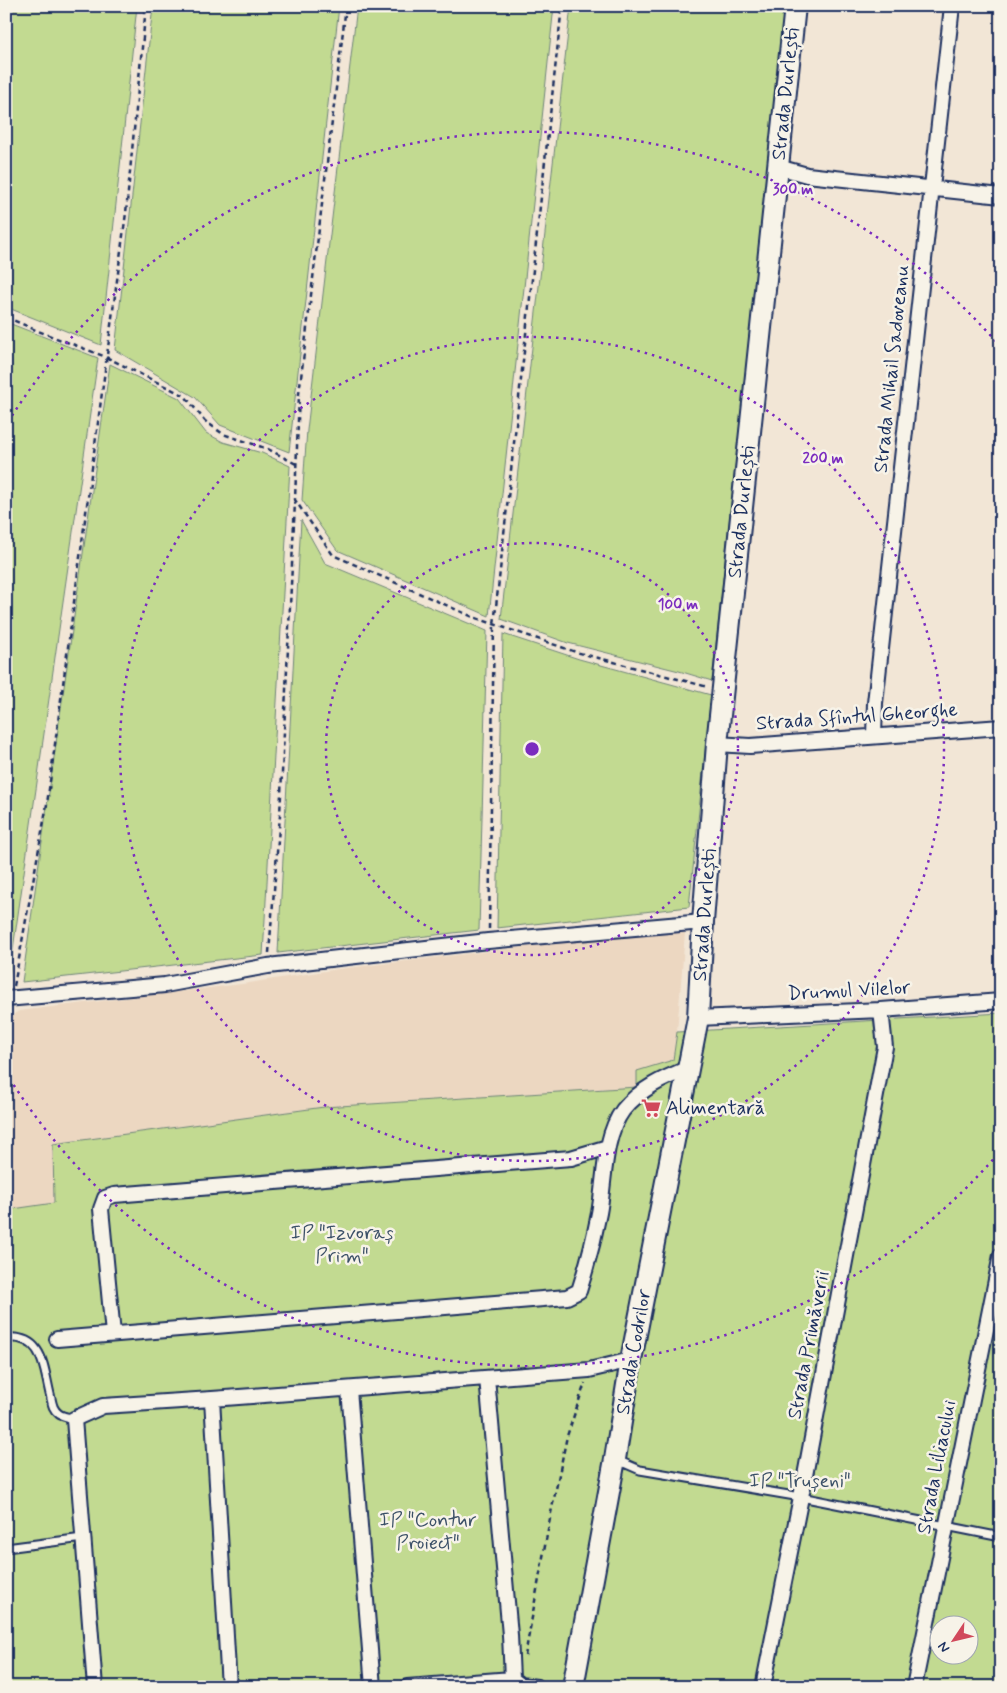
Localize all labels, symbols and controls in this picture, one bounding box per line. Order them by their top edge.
street label: Strada Durlești [766,26,806,162]
text: 300 m [773,180,813,200]
street label: Strada Mihail Sadoveanu [868,264,916,474]
street label: Strada Durlești [722,444,762,580]
text: 200 m [803,449,844,469]
text: 100 m [658,595,698,615]
street label: Strada Sfîntul Gheorghe [755,696,959,740]
centre of rings [523,740,541,758]
street label: Strada Durlești [687,848,723,982]
street label: Drumul Vilelor [787,974,912,1008]
place label: Alimentară [666,1095,765,1122]
supermarket icon: Alimentară [640,1097,662,1119]
park label: IP "Izvoraș Prim" [291,1220,394,1270]
street label: Strada Primăverii [781,1268,837,1422]
street label: Strada Codrilor [610,1286,658,1417]
street label: Strada Liliacului [911,1398,963,1536]
park label: IP "Trușeni" [749,1468,851,1495]
park label: IP "Contur Proiect" [379,1507,477,1557]
north arrow [930,1616,980,1666]
text: N [934,1638,954,1656]

